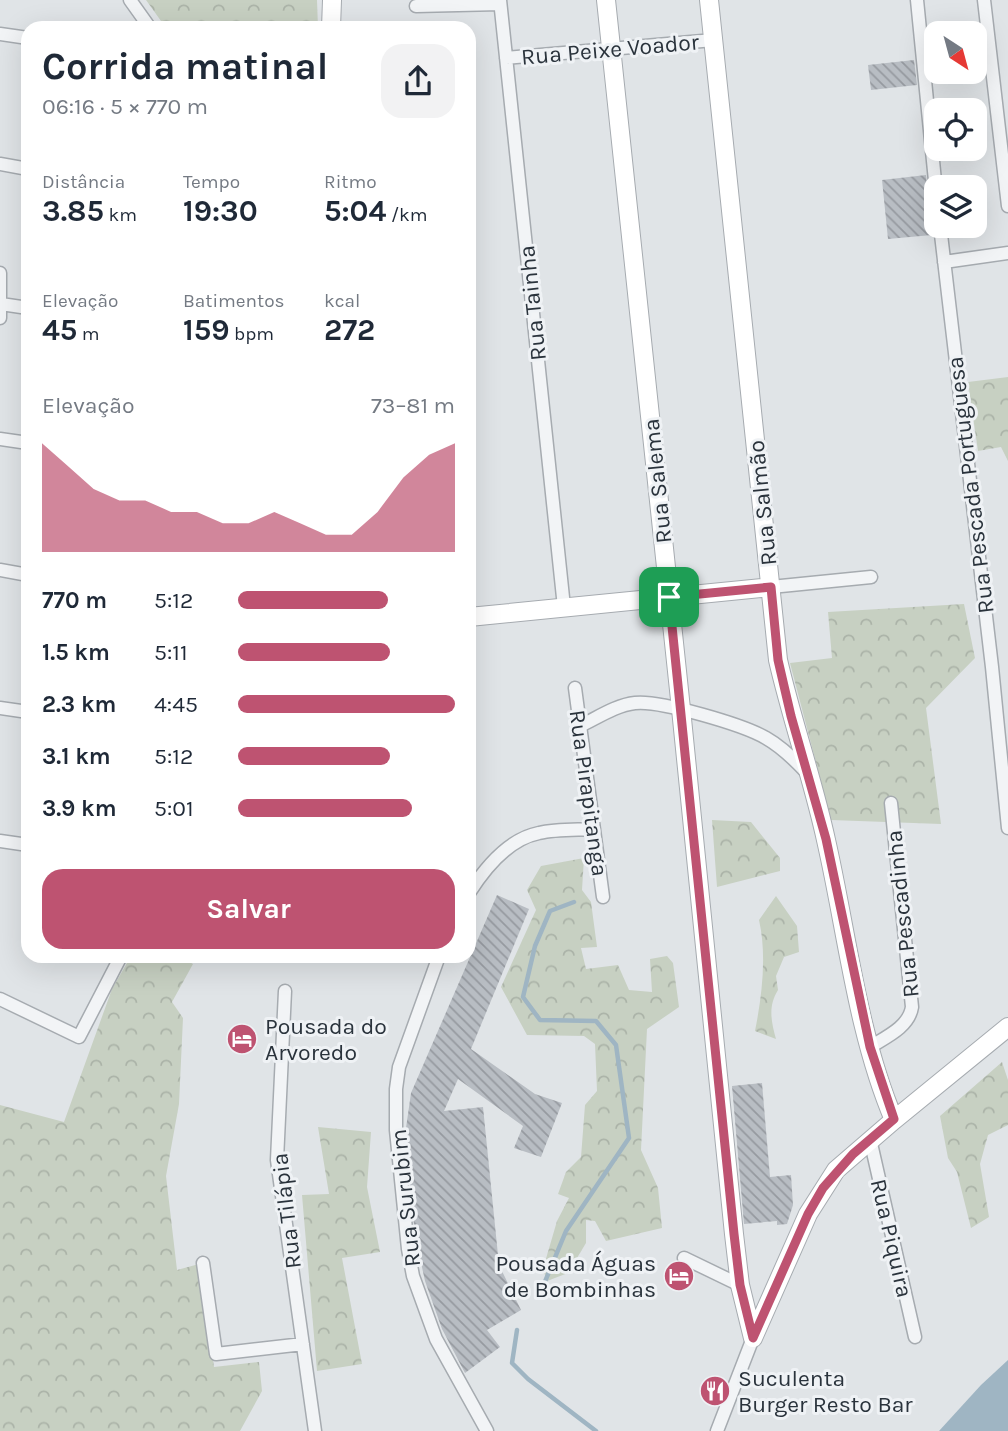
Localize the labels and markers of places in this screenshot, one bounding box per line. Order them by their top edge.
pin [639,567,699,627]
place label: Pousada do Arvoredo [265,1013,387,1066]
hotel icon: Pousada do Arvoredo [225,1022,259,1056]
place label: Pousada Águas de Bombinhas [495,1250,656,1303]
hotel icon: Pousada Águas de Bombinhas [662,1259,696,1293]
place label: Suculenta Burger Resto Bar [738,1365,913,1418]
restaurant icon: Suculenta Burger Resto Bar [698,1374,732,1408]

